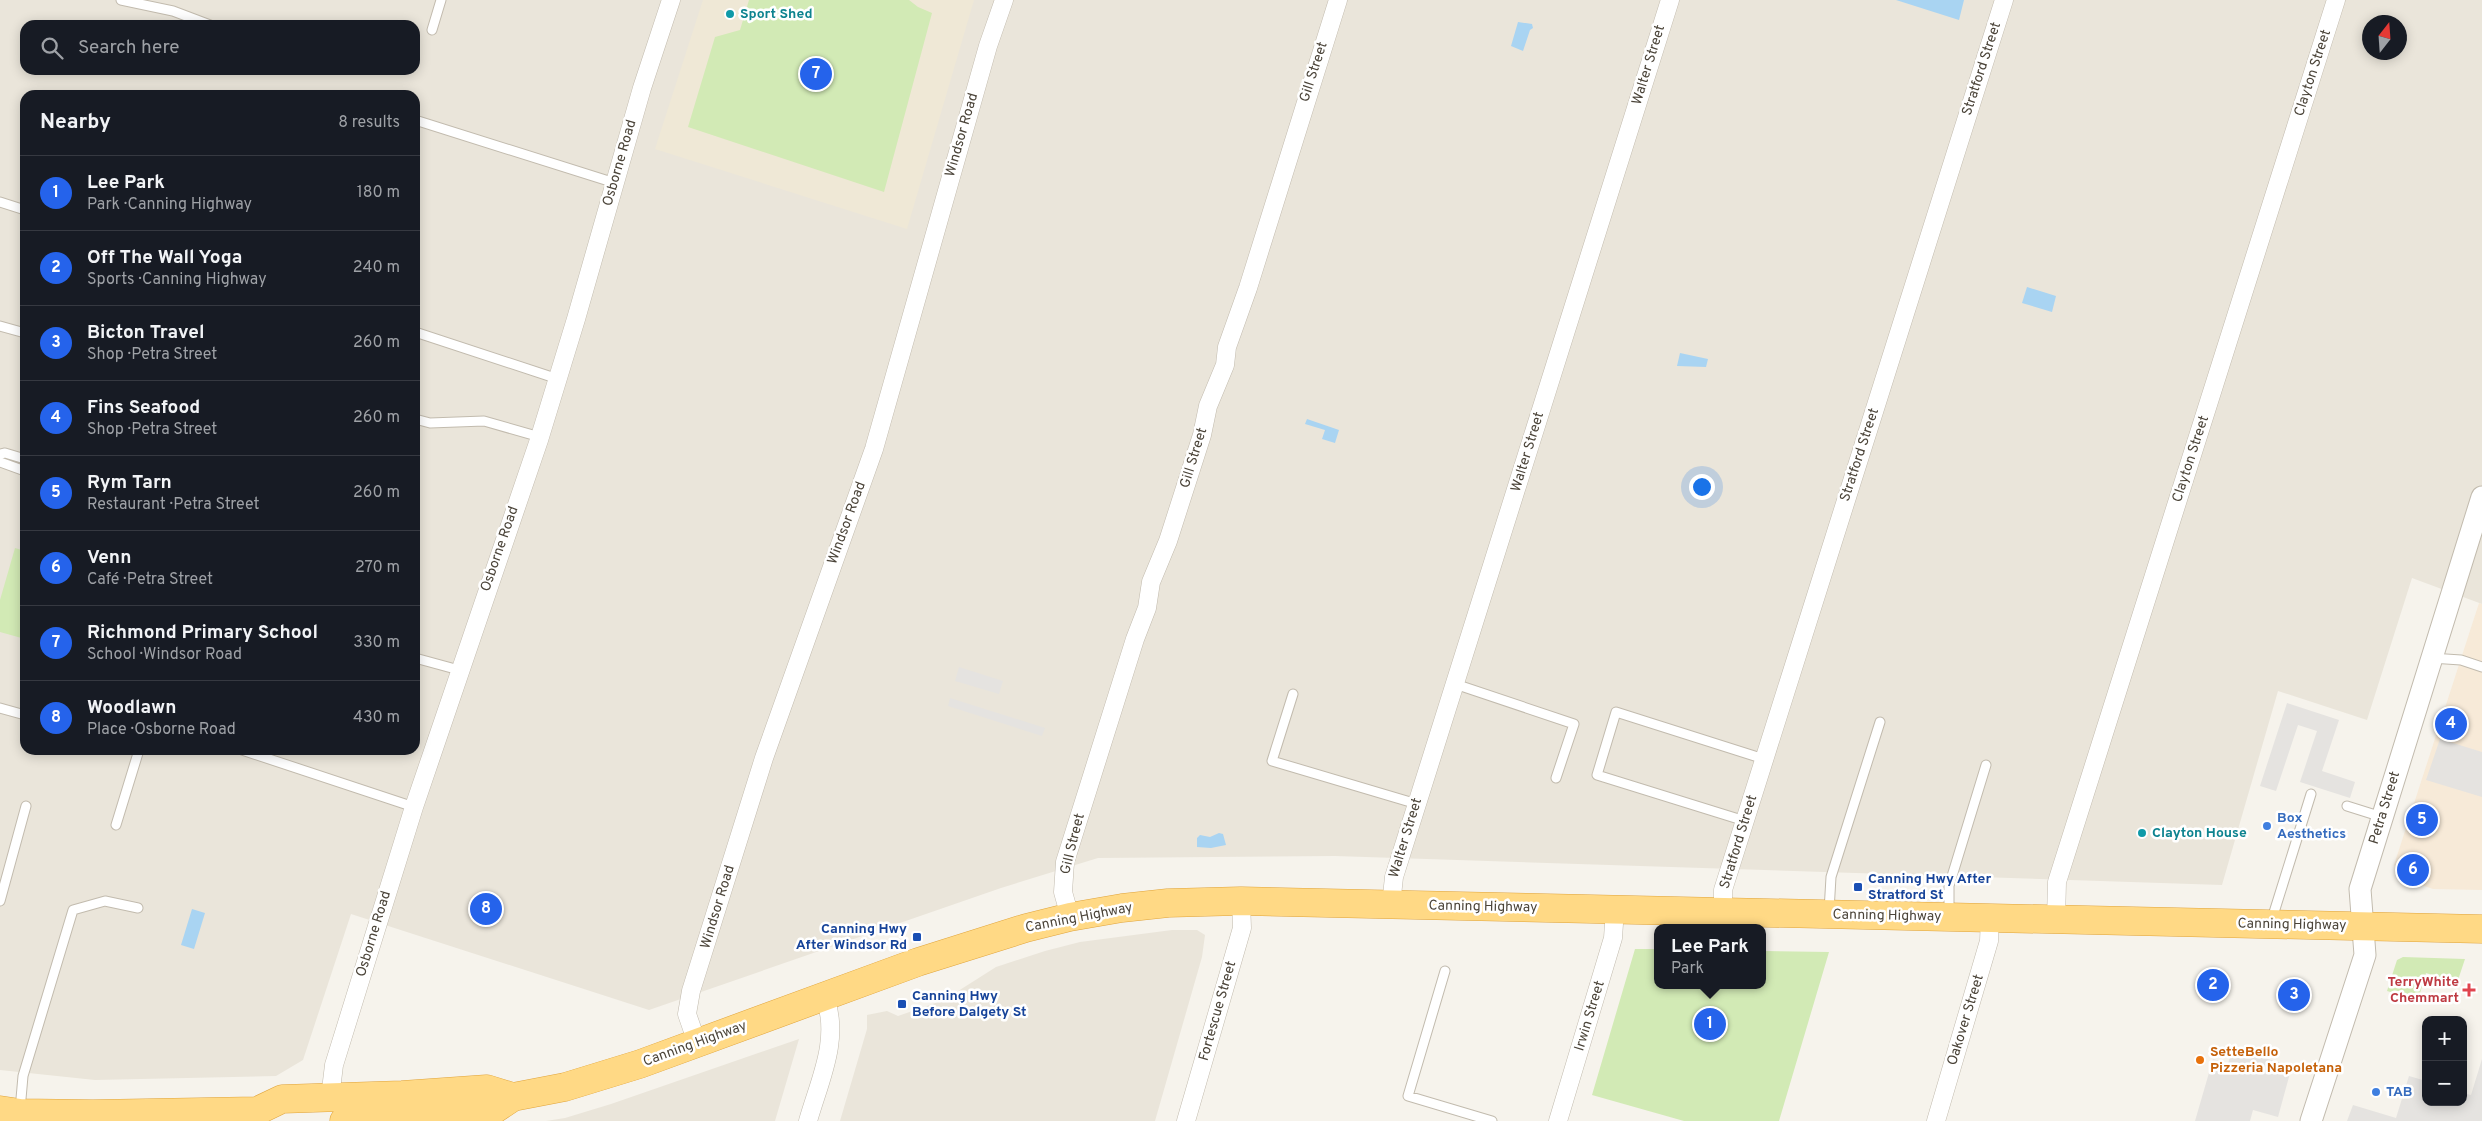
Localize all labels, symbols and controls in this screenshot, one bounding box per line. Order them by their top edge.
place label: Sport Shed [740,6,813,23]
marker: Sport Shed [724,8,736,20]
north arrow [2362,15,2407,60]
search box [20,20,420,75]
street label: Stratford Street [1959,20,2005,118]
street label: Walter Street [1629,23,1669,107]
street label: Clayton Street [2291,27,2335,119]
icon: search [38,34,66,62]
text: Search here [78,36,180,60]
street label: Gill Street [1296,40,1332,104]
pin: 7 [800,55,832,93]
street label: Windsor Road [942,91,982,179]
text: Nearby [40,109,111,136]
text: 8 results [338,113,400,133]
street label: Osborne Road [600,118,640,208]
text: Lee Park [87,171,165,195]
text: 1 [53,183,59,203]
text: 180 m [357,183,400,203]
text: Park · Canning Highway [87,195,252,215]
text: Off The Wall Yoga [87,246,242,270]
text: 2 [51,258,61,278]
text: 240 m [353,258,400,278]
text: Sports · Canning Highway [87,270,267,290]
text: Bicton Travel [87,321,204,345]
text: 3 [51,333,61,353]
text: 260 m [353,333,400,353]
text: Shop · Petra Street [87,345,217,365]
text: Fins Seafood [87,396,200,420]
street label: Stratford Street [1837,406,1883,504]
text: 4 [51,408,61,428]
text: 260 m [353,408,400,428]
street label: Walter Street [1508,410,1548,494]
street label: Clayton Street [2169,413,2213,505]
text: Shop · Petra Street [87,420,217,440]
street label: Gill Street [1177,426,1211,490]
text: Rym Tarn [87,471,172,495]
your location [1689,474,1715,500]
street label: Windsor Road [824,479,870,567]
text: 5 [51,483,61,503]
text: 260 m [353,483,400,503]
text: Restaurant · Petra Street [87,495,259,515]
street label: Osborne Road [477,504,523,594]
text: Venn [87,546,131,570]
text: 6 [51,558,61,578]
text: 270 m [355,558,400,578]
text: Café · Petra Street [87,570,213,590]
text: Richmond Primary School [87,621,318,645]
text: 7 [52,633,60,653]
text: 330 m [353,633,400,653]
text: School · Windsor Road [87,645,242,665]
text: Woodlawn [87,696,176,720]
pin: 4 [2435,705,2467,743]
text: 8 [51,708,61,728]
text: 430 m [353,708,400,728]
text: Place · Osborne Road [87,720,236,740]
street label: Petra Street [2366,769,2404,847]
street label: Stratford Street [1717,793,1761,891]
street label: Walter Street [1386,796,1426,880]
pin: 5 [2406,801,2438,839]
place label: Box Aesthetics [2277,810,2346,843]
street label: Gill Street [1057,812,1089,876]
marker: Box Aesthetics [2261,820,2273,832]
place label: Clayton House [2152,825,2247,842]
marker: Clayton House [2136,827,2148,839]
pin: 6 [2397,851,2429,889]
street label: Windsor Road [697,863,739,951]
place label: Canning Hwy After Stratford St [1868,871,1991,904]
marker: Canning Hwy After Stratford St [1852,881,1864,893]
street label: Osborne Road [353,889,395,979]
pin: 8 [470,890,502,928]
street label: Canning Highway [1428,898,1538,916]
street label: Canning Highway [1024,899,1134,937]
street label: Canning Highway [1832,907,1942,925]
street label: Canning Highway [2237,916,2347,934]
place label: Canning Hwy After Windsor Rd [796,921,907,954]
popup [1654,924,1766,989]
marker: Canning Hwy After Windsor Rd [911,931,923,943]
text: Lee Park [1671,935,1749,959]
street label: Fortescue Street [1196,959,1240,1063]
text: Park [1671,959,1704,979]
pin: 2 [2197,966,2229,1004]
street label: Oakover Street [1944,973,1988,1067]
place label: TerryWhite Chemmart [2387,974,2459,1007]
pin: 3 [2278,976,2310,1014]
street label: Irwin Street [1571,979,1609,1053]
marker: TerryWhite Chemmart [2463,984,2475,996]
place label: Canning Hwy Before Dalgety St [912,988,1027,1021]
marker: Canning Hwy Before Dalgety St [896,998,908,1010]
pin: 1 [1694,1005,1726,1043]
map controls [2422,1016,2467,1106]
button: + [2422,1016,2467,1061]
street label: Canning Highway [641,1017,749,1071]
place label: SetteBello Pizzeria Napoletana [2210,1044,2342,1077]
marker: SetteBello Pizzeria Napoletana [2194,1054,2206,1066]
button: − [2422,1061,2467,1106]
place label: TAB [2386,1084,2413,1101]
marker: TAB [2370,1086,2382,1098]

